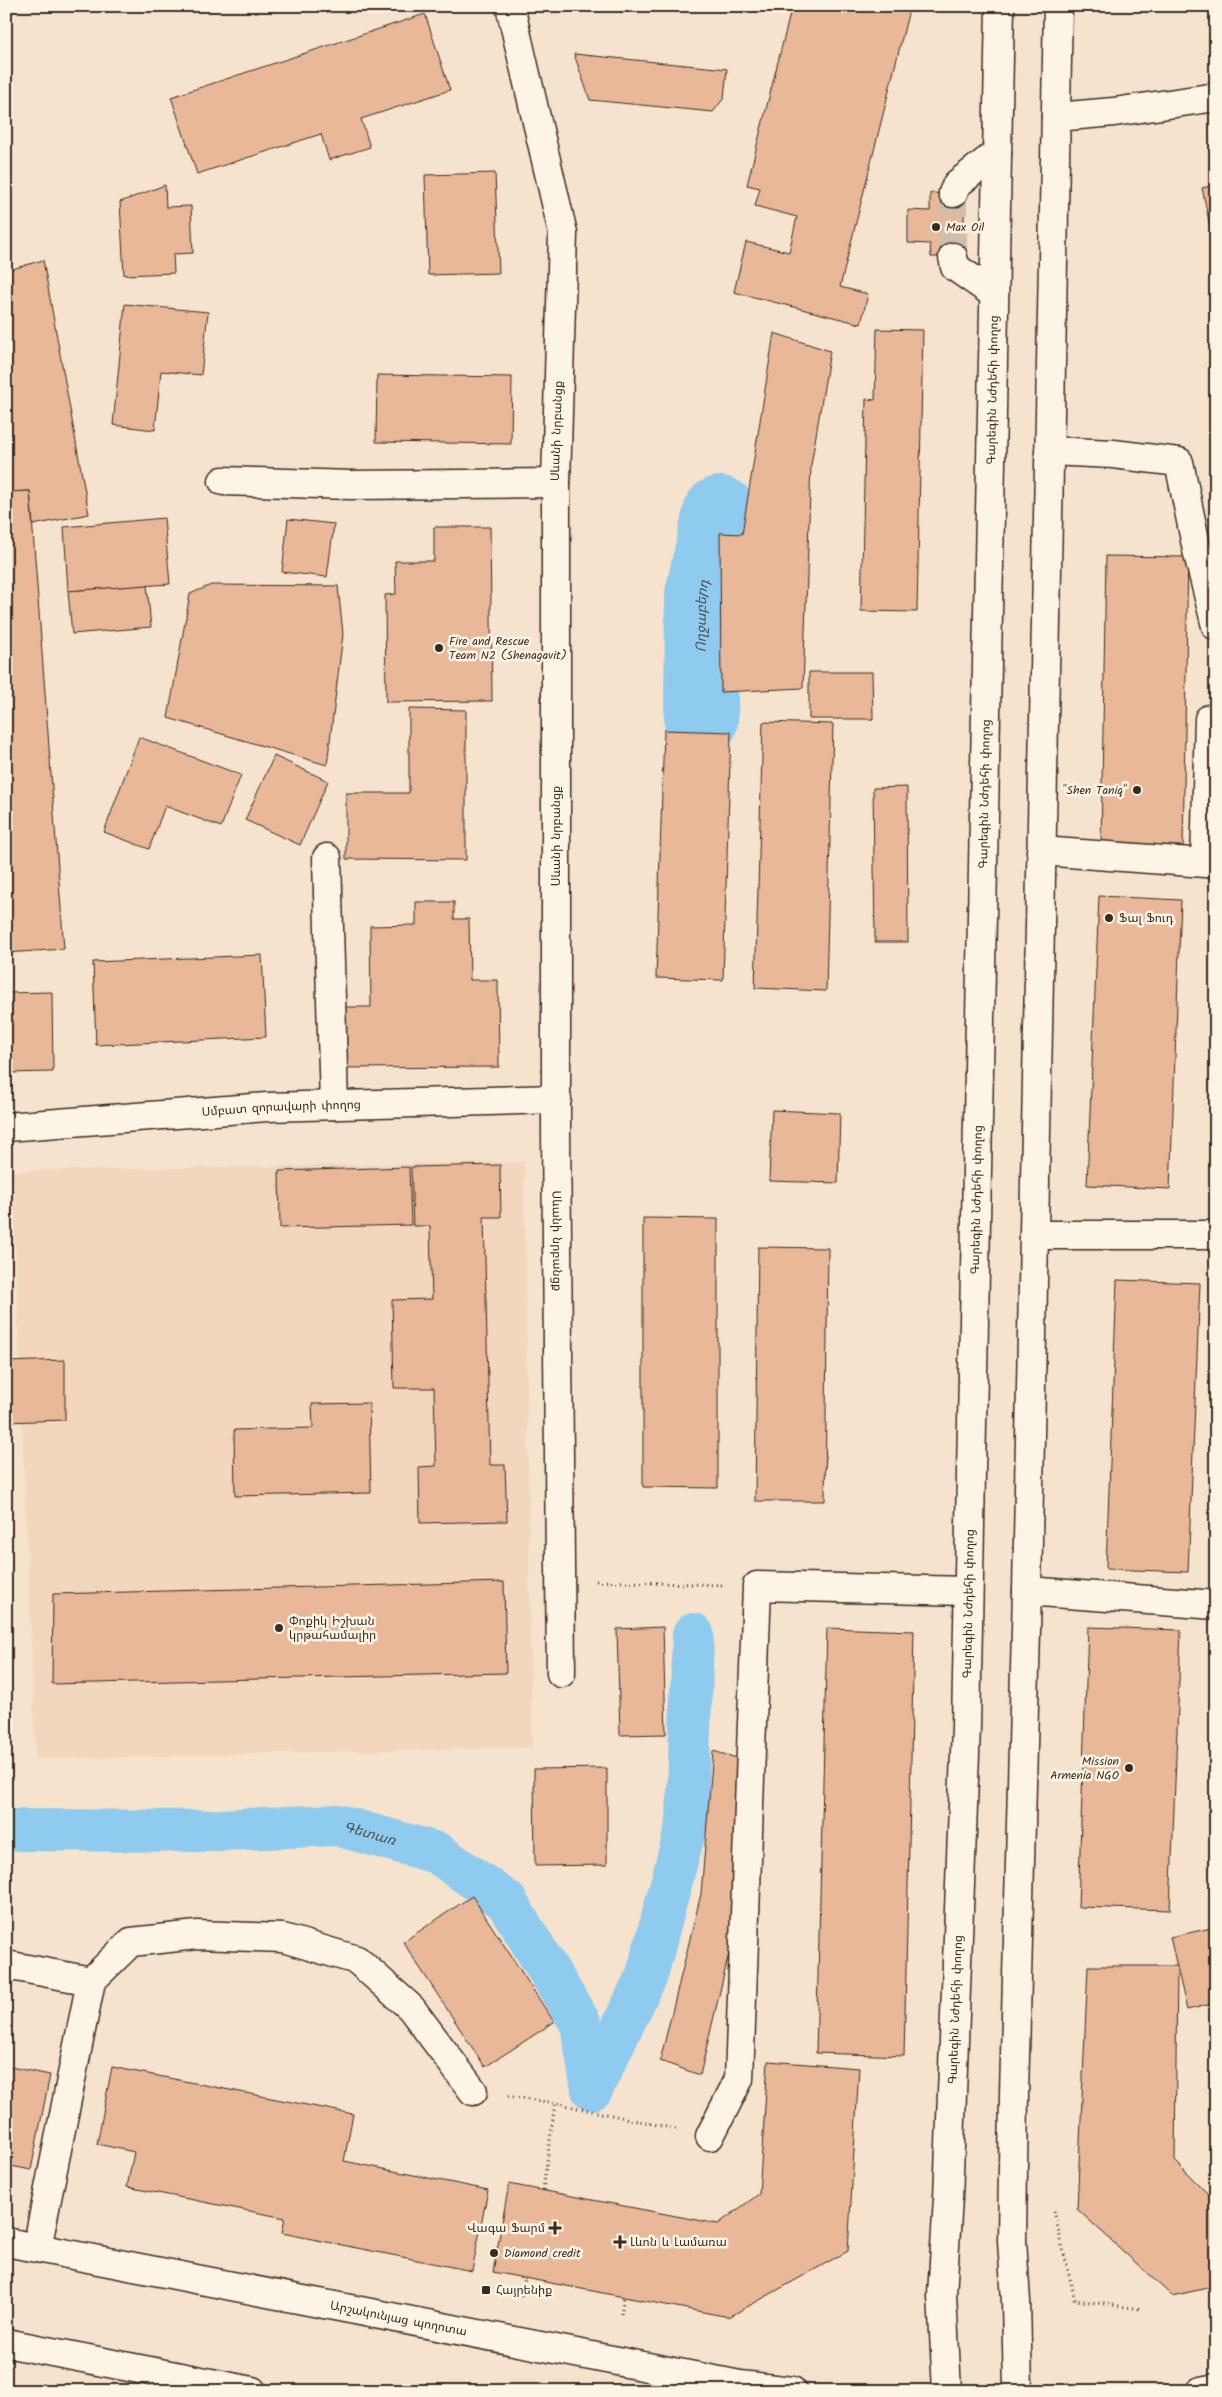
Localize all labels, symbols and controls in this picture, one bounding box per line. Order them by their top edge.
place label: Max Oil [946,218,984,237]
marker: Max Oil [930,221,942,233]
street label: Գարեգին Նժդեհի փողոց [981,315,1003,465]
street label: Սևանի նրբանցք [546,380,568,482]
water label: Ողջաբերդ [691,576,716,653]
place label: Fire and Rescue Team N2 (Shenagavit) [449,632,567,665]
marker: Fire and Rescue Team N2 (Shenagavit) [433,642,445,654]
street label: Գարեգին Նժդեհի փողոց [973,719,995,869]
place label: "Shen Taniq" [1063,781,1127,800]
marker: "Shen Taniq" [1131,784,1143,796]
street label: Սևանի նրբանցք [547,786,566,886]
place label: Ֆալ Ֆուդ [1119,909,1174,928]
marker: Ֆալ Ֆուդ [1103,912,1115,924]
street label: Սմբատ զորավարի փողոց [201,1095,361,1121]
street label: Գարեգին Նժդեհի փողոց [965,1125,987,1275]
street label: Սևանի նրբանցք [547,1190,567,1291]
street label: Գարեգին Նժդեհի փողոց [957,1529,979,1679]
place label: Փոքիկ Իշխան կրթահամալիր [289,1612,376,1645]
marker: Փոքիկ Իշխան կրթահամալիր [273,1622,285,1634]
place label: Mission Armenia NGO [1050,1752,1120,1785]
marker: Mission Armenia NGO [1123,1762,1135,1774]
water label: Գետառ [341,1816,399,1852]
street label: Գարեգին Նժդեհի փողոց [943,1934,968,2084]
place label: Վագա Ֆարմ [467,2219,545,2238]
marker: Վագա Ֆարմ [549,2222,561,2234]
place label: Լևոն և Լամառա [630,2233,727,2252]
marker: Լևոն և Լամառա [614,2236,626,2248]
place label: Diamond credit [504,2244,581,2263]
marker: Diamond credit [488,2247,500,2259]
place label: Հայրենիք [496,2281,552,2300]
marker: Հայրենիք [480,2284,492,2296]
street label: Արշակունյաց պողոտա [328,2296,469,2341]

